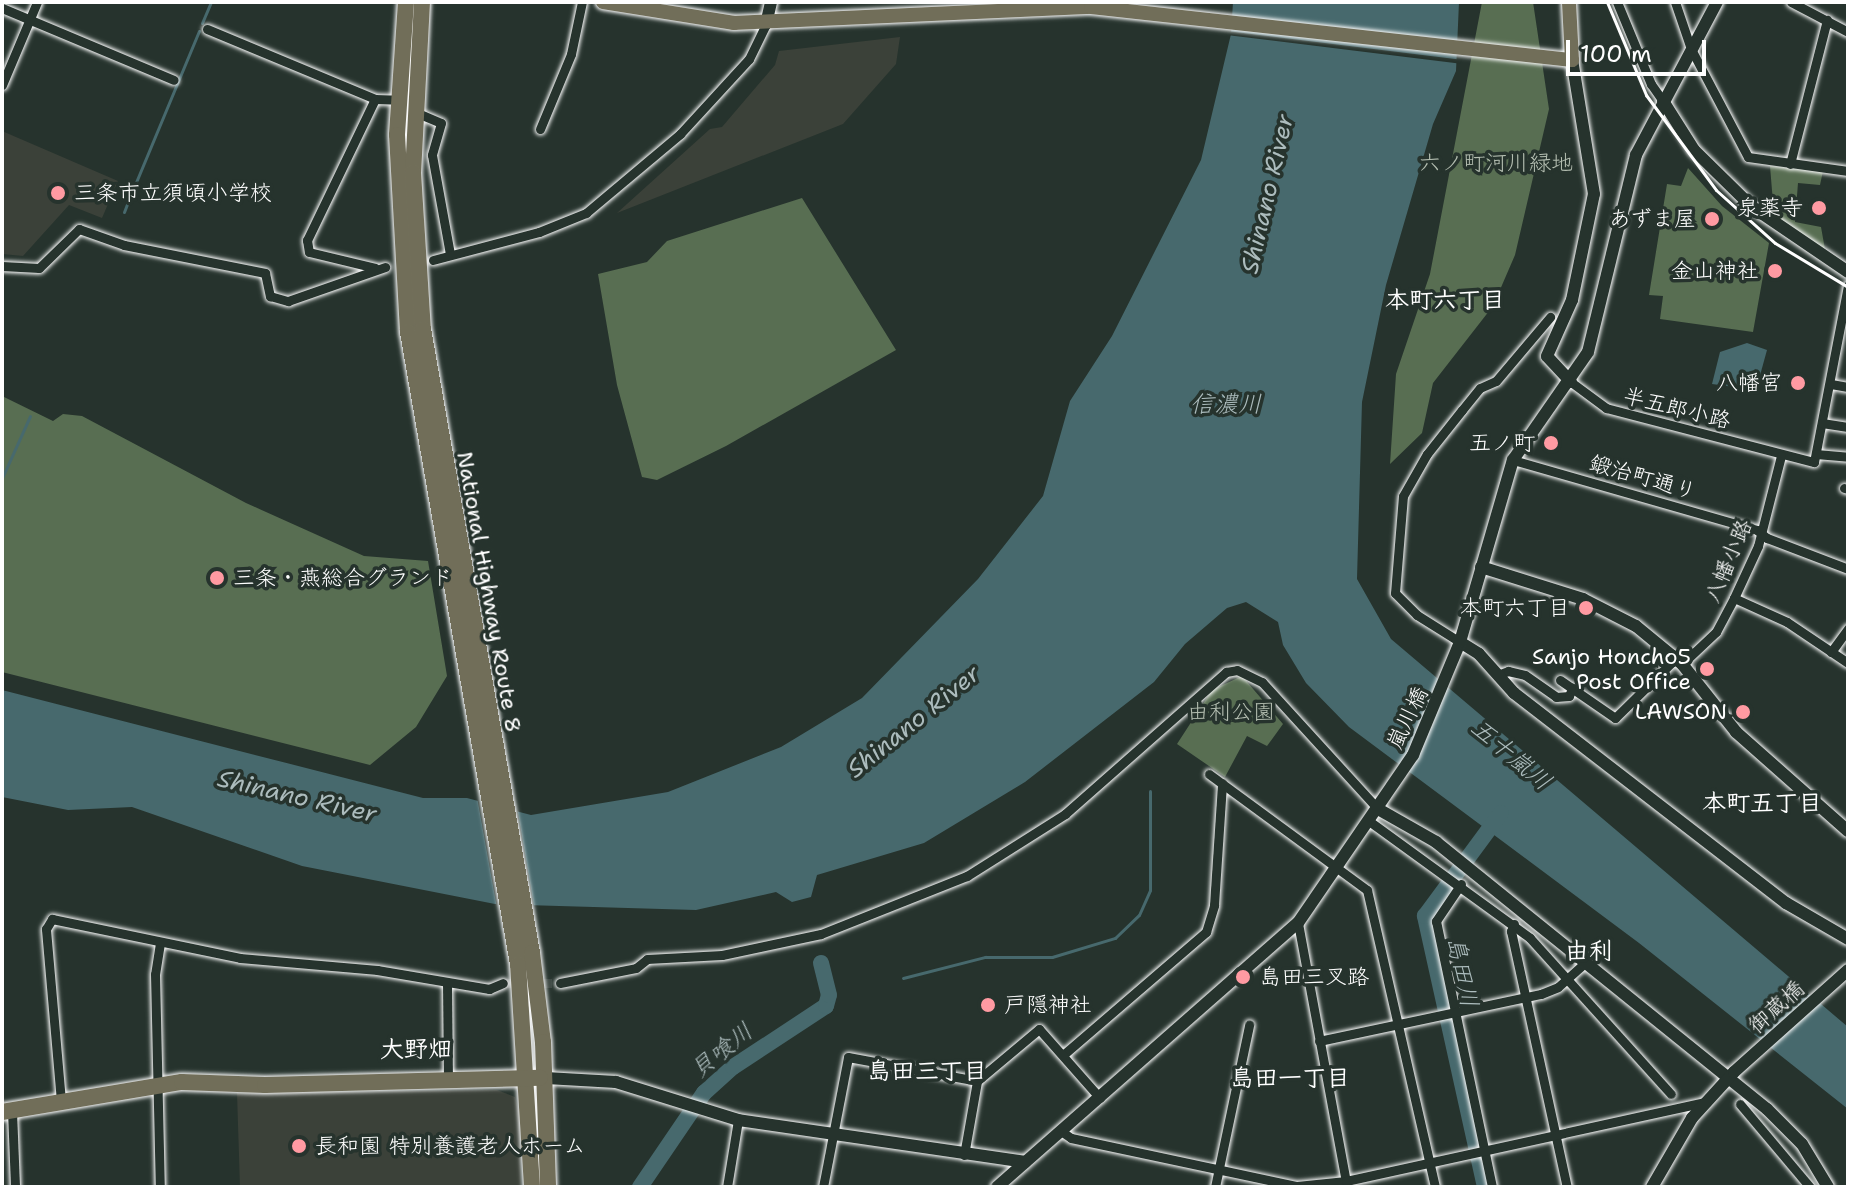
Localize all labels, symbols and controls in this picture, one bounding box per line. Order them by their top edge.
scale bar [1570,24,1710,74]
text: 100 m [1580,38,1652,70]
water label: Shinano River [1236,112,1300,276]
park label: 六ノ町河川緑地 [1419,150,1573,176]
place label: 三条市立須頃小学校 [74,180,272,206]
marker: 三条市立須頃小学校 [49,184,67,202]
place label: 泉薬寺 [1737,195,1803,221]
marker: 泉薬寺 [1810,199,1828,217]
place label: あずま屋 [1608,206,1696,232]
marker: あずま屋 [1703,210,1721,228]
place label: 金山神社 [1671,258,1759,284]
marker: 金山神社 [1766,262,1784,280]
district label: 本町六丁目 [1385,287,1505,315]
place label: 八幡宮 [1716,370,1782,396]
marker: 八幡宮 [1789,374,1807,392]
street label: 半五郎小路 [1620,382,1734,434]
water label: 信濃川 [1190,391,1262,419]
place label: 五ノ町 [1469,430,1535,456]
marker: 五ノ町 [1542,434,1560,452]
street label: National Highway Route 8 [451,449,527,735]
street label: 鍛治町通り [1586,449,1700,505]
street label: 八幡小路 [1699,515,1757,607]
place label: 三条・燕総合グランド [233,565,453,591]
marker: 三条・燕総合グランド [208,569,226,587]
place label: 本町六丁目 [1460,595,1570,621]
marker: 本町六丁目 [1577,599,1595,617]
place label: Sanjo Honcho5 Post Office [1532,643,1691,694]
water label: Shinano River [842,660,986,784]
marker: Sanjo Honcho5 Post Office [1698,660,1716,678]
street label: 嵐川橋 [1381,683,1433,753]
park label: 由利公園 [1187,699,1275,725]
place label: LAWSON [1635,699,1727,725]
marker: LAWSON [1734,703,1752,721]
water label: 五十嵐川 [1465,713,1557,797]
water label: Shinano River [215,765,379,829]
district label: 本町五丁目 [1702,790,1822,818]
water label: 島田川 [1440,934,1484,1010]
district label: 由利 [1565,938,1613,966]
place label: 島田三叉路 [1259,964,1369,990]
marker: 島田三叉路 [1234,968,1252,986]
street label: 御蔵橋 [1743,975,1809,1039]
place label: 戸隠神社 [1004,992,1092,1018]
marker: 戸隠神社 [979,996,997,1014]
water label: 貝喰川 [685,1017,759,1085]
district label: 大野畑 [380,1036,452,1064]
district label: 島田三丁目 [867,1058,987,1086]
district label: 島田一丁目 [1230,1065,1350,1093]
place label: 長和園 特別養護老人ホーム [315,1133,587,1159]
marker: 長和園 特別養護老人ホーム [290,1137,308,1155]

